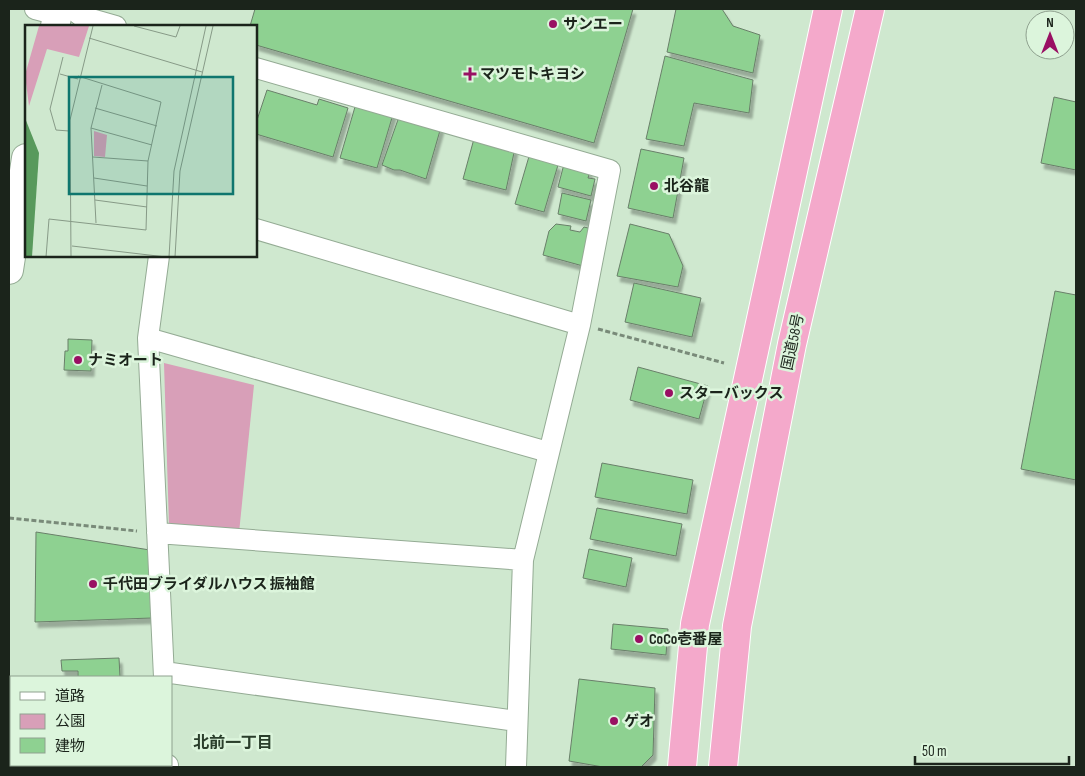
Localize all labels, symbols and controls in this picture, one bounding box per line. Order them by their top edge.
north arrow [1025,10,1075,60]
text: N [1046,14,1054,31]
place label: サンエー [563,15,623,34]
marker: サンエー [547,18,559,30]
inset map [25,25,258,258]
place label: マツモトキヨシ [480,65,585,84]
marker: マツモトキヨシ [464,68,476,80]
place label: 北谷龍 [664,177,709,196]
marker: 北谷龍 [648,180,660,192]
street label: 国道58号 [778,312,808,372]
place label: ナミオート [88,351,163,370]
marker: ナミオート [72,354,84,366]
place label: スターバックス [679,384,783,403]
marker: スターバックス [663,387,675,399]
place label: 千代田ブライダルハウス 振袖館 [103,575,315,594]
marker: 千代田ブライダルハウス 振袖館 [87,578,99,590]
place label: CoCo壱番屋 [649,630,722,649]
marker: CoCo壱番屋 [633,633,645,645]
legend [10,676,172,766]
text: 道路 [55,687,85,706]
text: 公園 [55,712,85,731]
place label: ゲオ [624,712,654,731]
marker: ゲオ [608,715,620,727]
district label: 北前一丁目 [193,734,273,753]
scale bar [915,734,1069,766]
text: 建物 [55,737,85,756]
text: 50 m [922,742,947,761]

